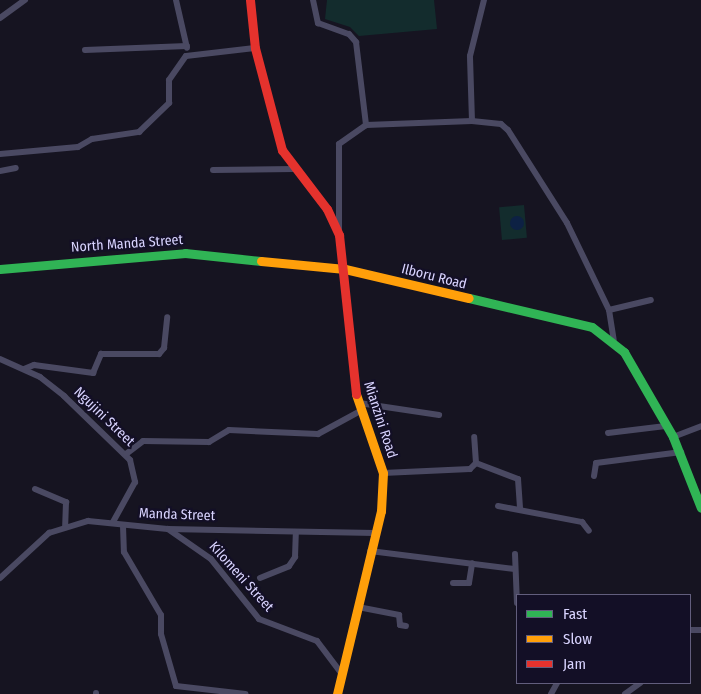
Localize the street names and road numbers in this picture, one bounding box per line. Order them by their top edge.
street label: North Manda Street [70,232,184,256]
street label: Ilboru Road [400,261,468,293]
street label: Mianzini Road [360,379,400,461]
street label: Ngujini Street [70,384,138,450]
street label: Manda Street [139,505,215,525]
street label: Kilomeni Street [205,539,277,615]

